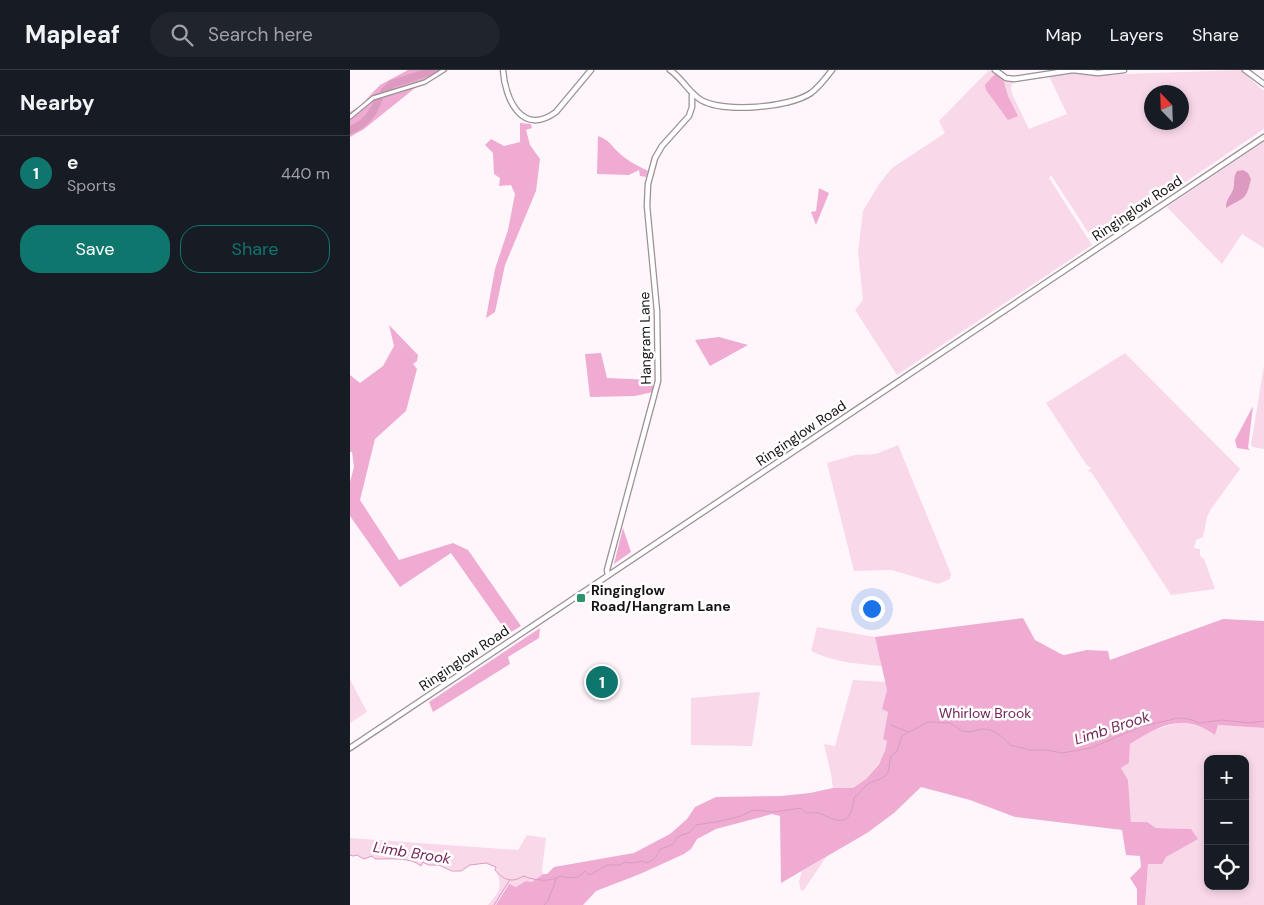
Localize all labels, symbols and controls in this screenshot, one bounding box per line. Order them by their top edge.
search box [150,12,500,57]
text: Mapleaf [25,19,120,50]
icon: search [168,21,196,49]
text: Search here [208,22,313,47]
text: Map [1046,23,1082,47]
text: Layers [1110,23,1164,47]
text: Share [1192,23,1239,47]
north arrow [1144,85,1189,130]
text: Nearby [20,89,94,117]
text: e [67,150,78,175]
text: 1 [33,163,39,184]
text: 440 m [281,163,330,184]
street label: Ringinglow Road [1088,171,1186,245]
text: Sports [67,175,116,196]
button: Save [20,225,170,273]
button: Share [180,225,330,273]
street label: Hangram Lane [635,291,655,385]
street label: Ringinglow Road [752,396,850,470]
place label: Ringinglow Road/Hangram Lane [591,581,731,615]
marker: Ringinglow Road/Hangram Lane [575,592,587,604]
your location [859,596,885,622]
street label: Ringinglow Road [415,621,513,695]
pin: 1 [586,663,618,701]
park label: Whirlow Brook [939,704,1031,722]
water label: Limb Brook [1072,706,1153,750]
map controls [1204,755,1249,890]
button: + [1204,755,1249,800]
button: − [1204,800,1249,845]
water label: Limb Brook [372,837,452,869]
button: locate [1204,845,1249,890]

